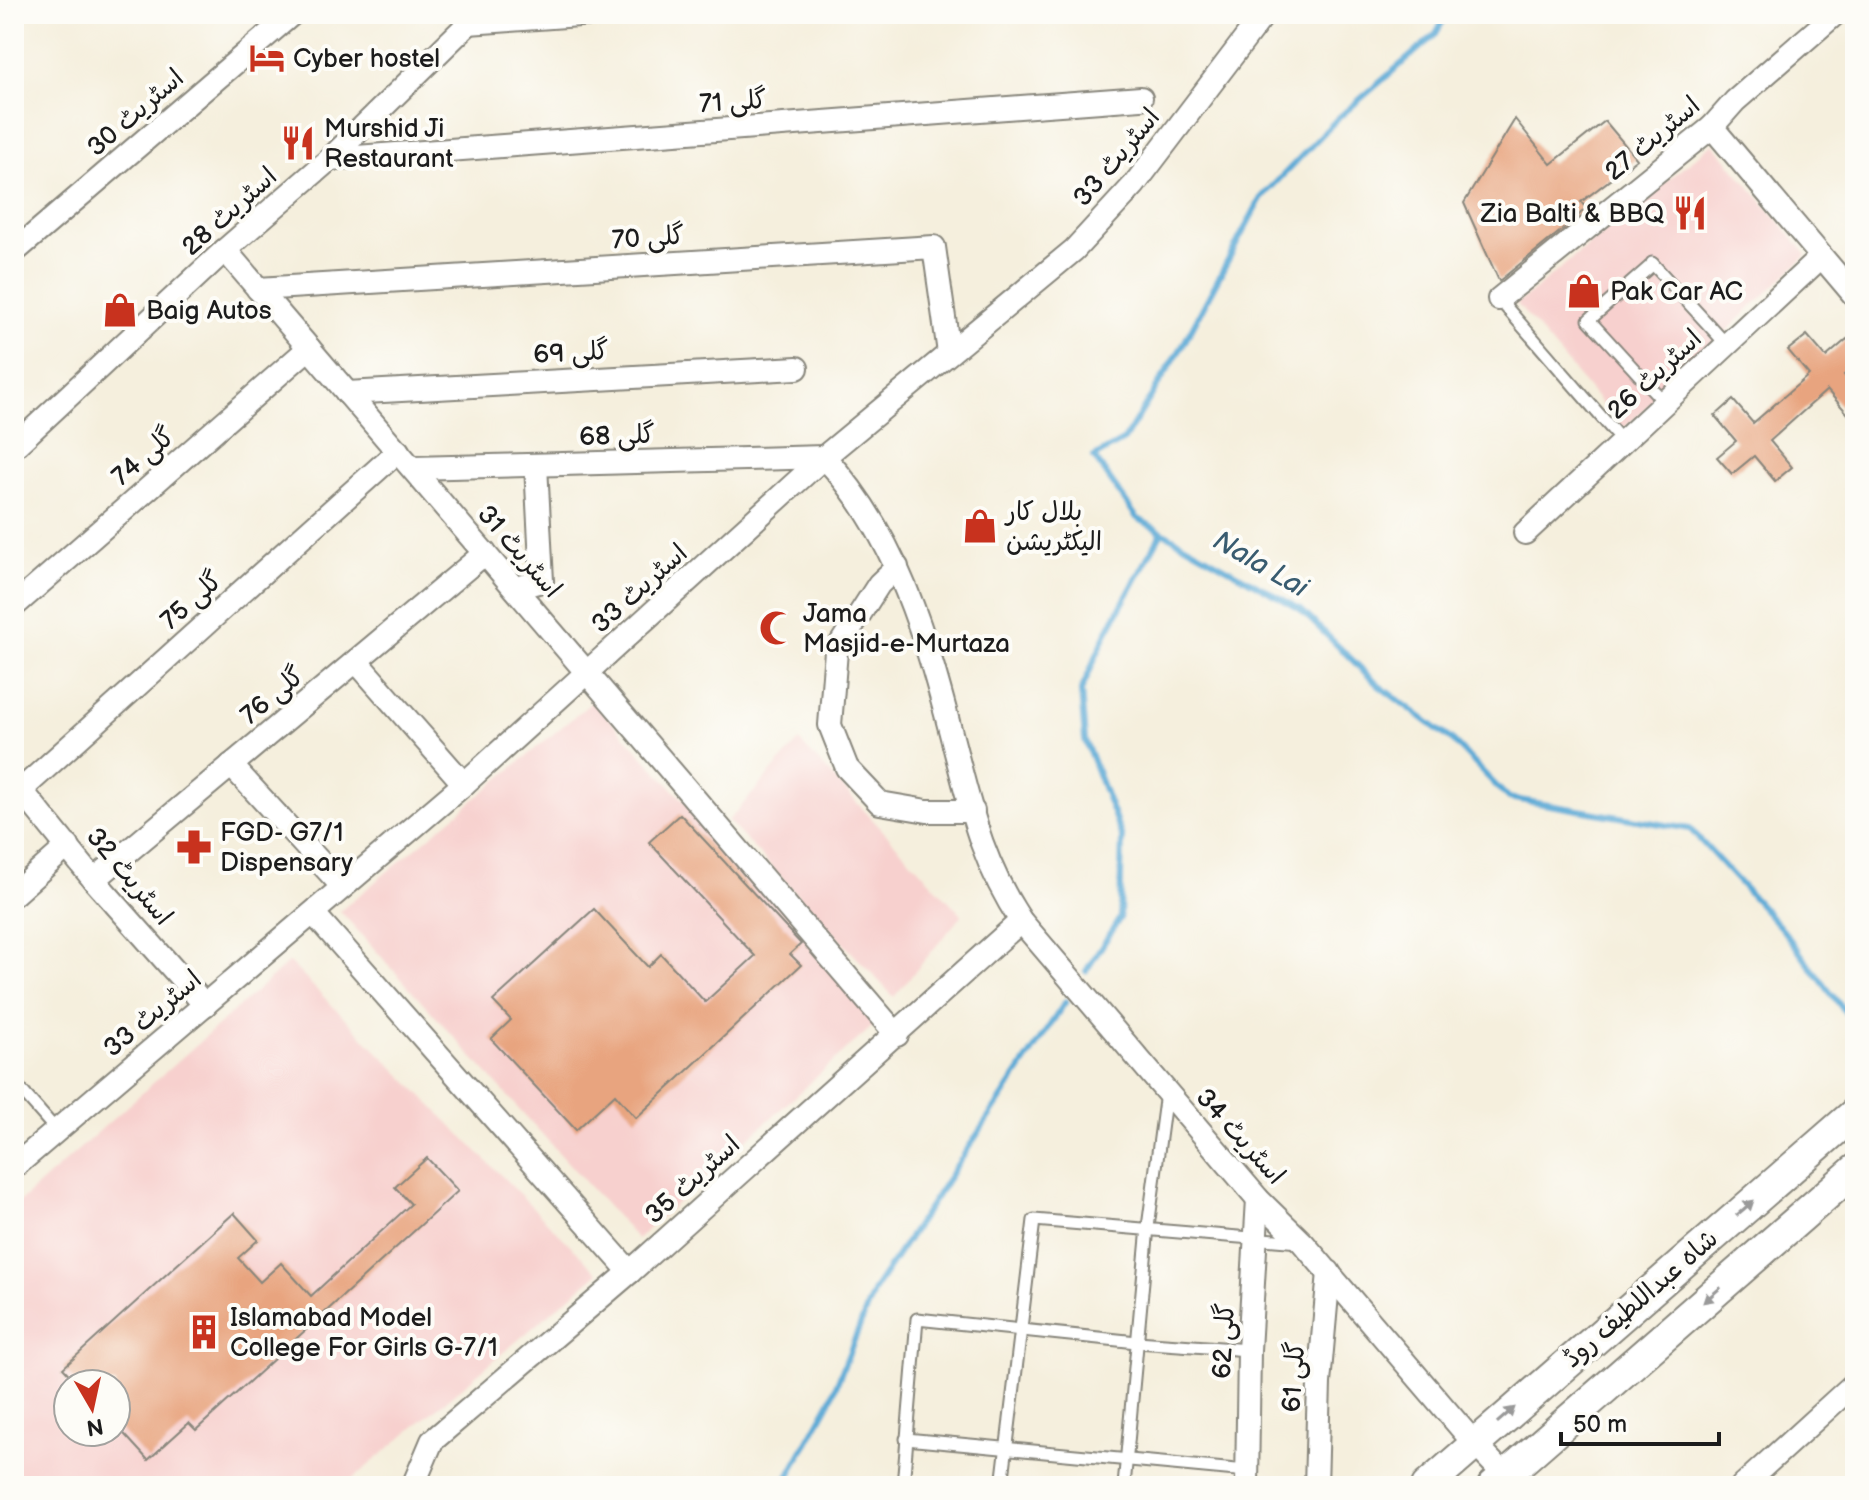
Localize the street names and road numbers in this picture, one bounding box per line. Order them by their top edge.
street label: اسٹریٹ 30 [81,63,191,163]
street label: گلی 71 [698,84,768,120]
street label: اسٹریٹ 27 [1599,90,1707,188]
street label: اسٹریٹ 33 [1067,103,1167,213]
street label: اسٹریٹ 28 [176,161,284,263]
street label: گلی 70 [611,220,685,256]
street label: اسٹریٹ 26 [1601,324,1709,427]
street label: گلی 69 [533,335,610,371]
street label: گلی 68 [579,419,655,453]
street label: گلی 74 [106,421,182,493]
street label: اسٹریٹ 31 [470,499,567,605]
street label: اسٹریٹ 33 [586,538,694,640]
street label: گلی 75 [154,565,229,637]
street label: گلی 76 [234,660,311,732]
street label: اسٹریٹ 32 [79,822,179,932]
street label: اسٹریٹ 33 [98,964,208,1064]
street label: اسٹریٹ 34 [1189,1083,1291,1191]
street label: اسٹریٹ 35 [639,1129,747,1231]
street label: شاہ عبداللطیف روڈ [1557,1223,1725,1375]
street label: گلی 62 [1206,1302,1242,1380]
street label: گلی 61 [1276,1341,1312,1413]

